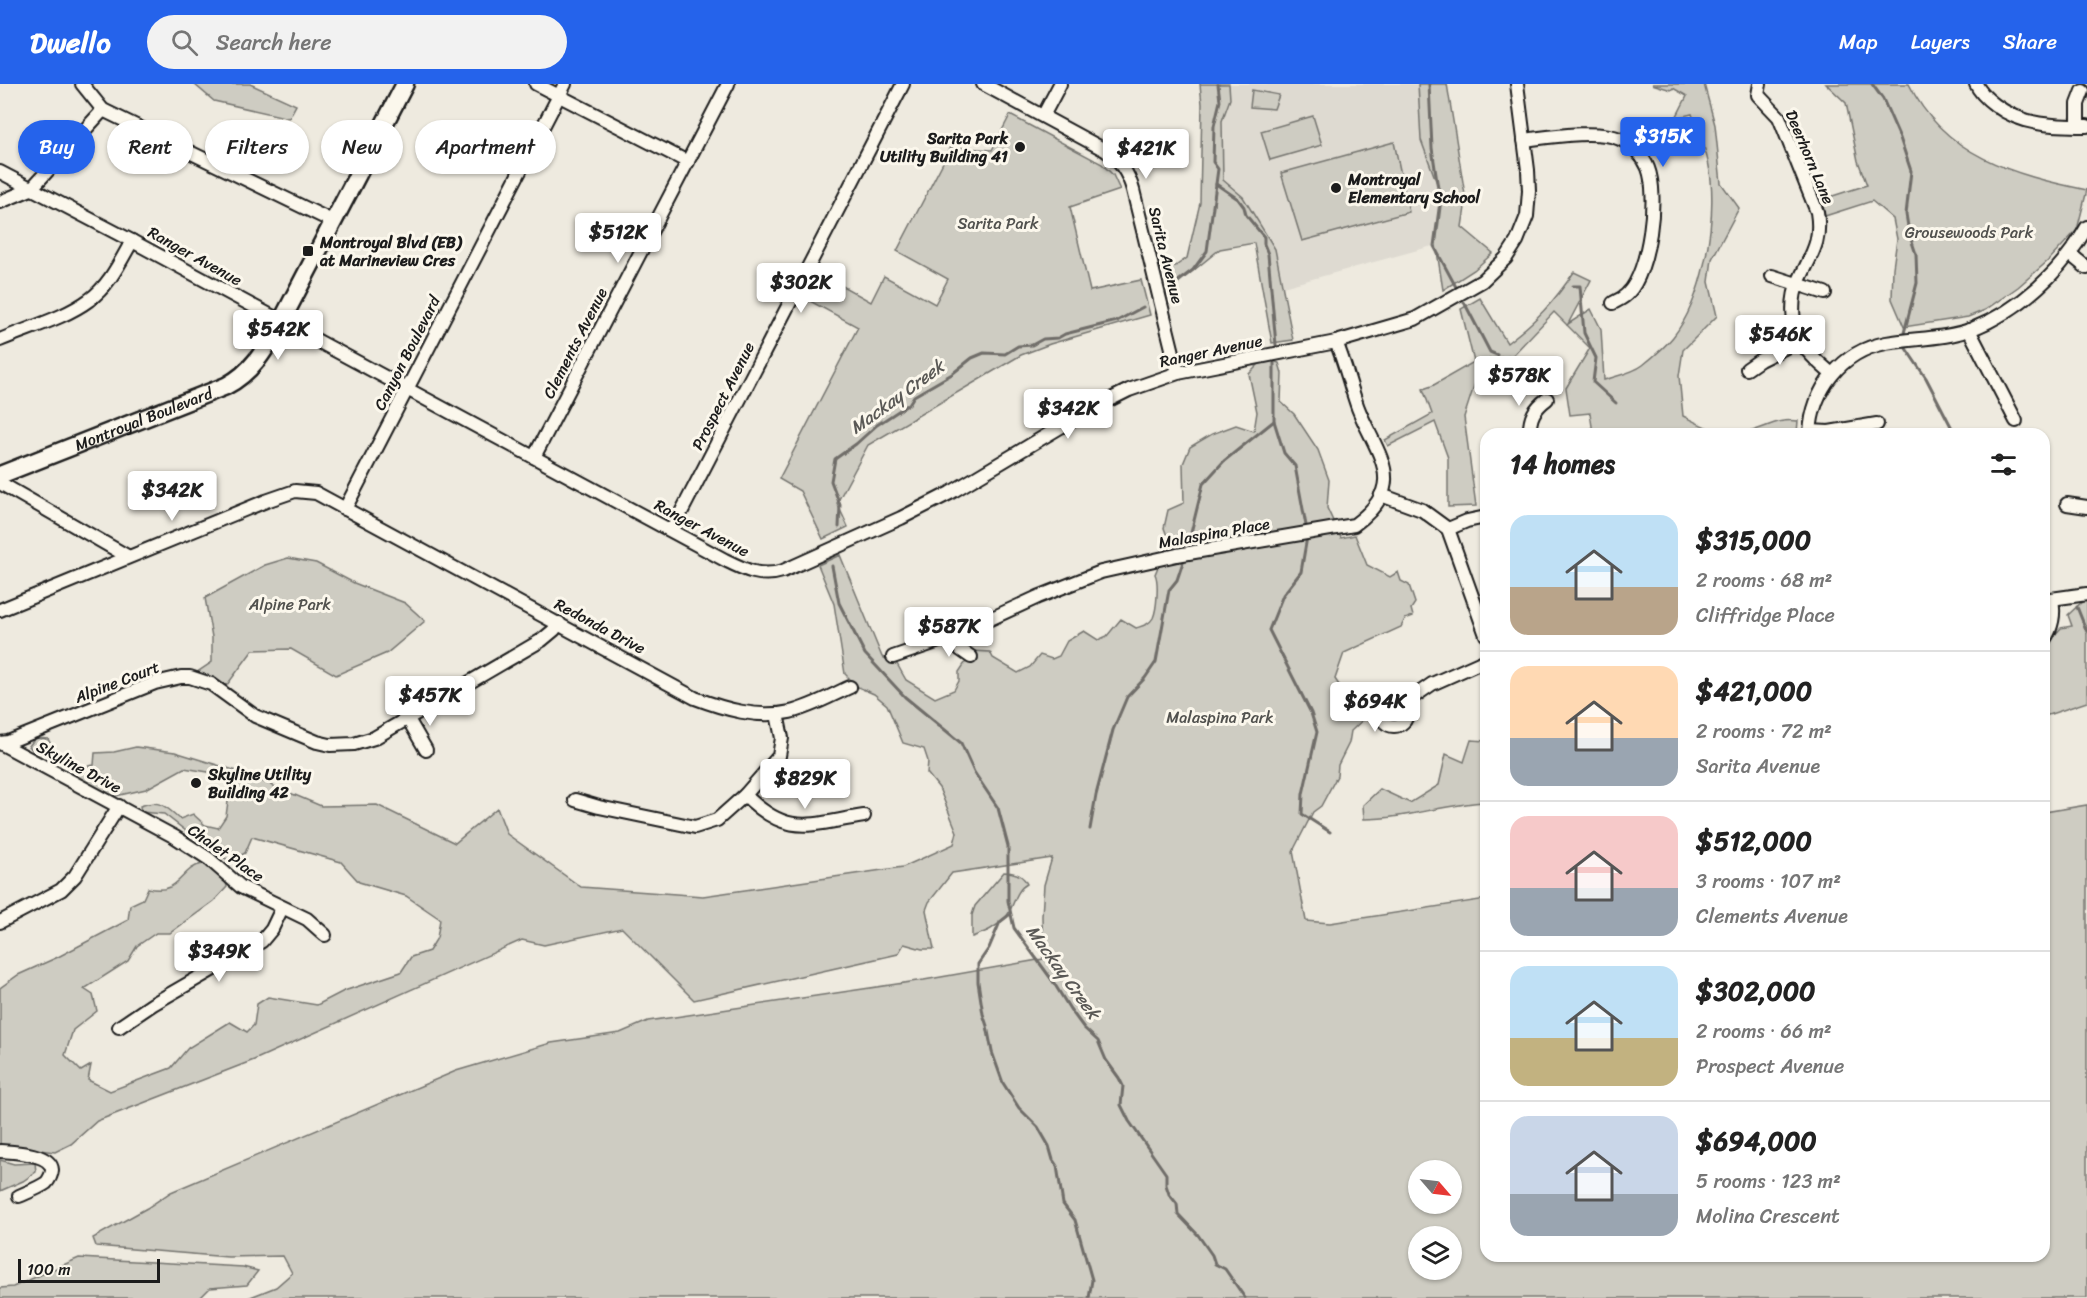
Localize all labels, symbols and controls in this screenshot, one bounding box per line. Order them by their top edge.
search box [147,15,567,69]
text: Dwello [30,18,111,67]
text: Search here [216,23,332,62]
text: Map [1839,23,1878,61]
text: Layers [1911,23,1970,61]
text: Share [2003,23,2057,61]
icon: search [168,26,201,59]
street label: Deerhorn Lane [1777,105,1843,209]
pin: $315K [1621,117,1705,168]
text: $315K [1634,119,1692,154]
chip: Buy [18,120,95,174]
chip: Rent [107,120,193,174]
chip: Filters [205,120,309,174]
chip: New [321,120,403,174]
chip: Apartment [415,120,556,174]
place label: Sarita Park Utility Building 41 [880,124,1008,171]
pin: $421K [1104,129,1188,180]
text: $421K [1117,131,1175,166]
marker: Sarita Park Utility Building 41 [1013,140,1027,154]
place label: Montroyal Elementary School [1347,165,1481,212]
marker: Montroyal Elementary School [1329,181,1343,195]
street label: Sarita Avenue [1140,203,1192,307]
park label: Sarita Park [957,209,1039,238]
pin: $512K [576,213,660,264]
text: $512K [589,215,647,250]
street label: Ranger Avenue [142,218,248,294]
park label: Grousewoods Park [1905,218,2034,247]
place label: Montroyal Blvd (EB) at Marineview Cres [319,228,463,275]
marker: Montroyal Blvd (EB) at Marineview Cres [301,244,315,258]
pin: $302K [759,263,843,314]
text: $302K [771,265,831,300]
street label: Clements Avenue [534,282,616,404]
street label: Canyon Boulevard [366,289,449,416]
pin: $542K [236,310,320,361]
text: $542K [247,312,309,347]
pin: $546K [1738,315,1822,366]
text: $546K [1749,317,1811,352]
street label: Ranger Avenue [1157,326,1265,376]
street label: Prospect Avenue [683,337,763,455]
water label: Mackay Creek [843,350,953,443]
pin: $578K [1477,356,1561,407]
text: $578K [1488,358,1550,393]
street label: Montroyal Boulevard [70,378,218,459]
pin: $342K [1026,389,1110,440]
text: $342K [1038,391,1098,426]
text: 14 homes [1510,441,1615,487]
icon: filters [1987,448,2020,481]
pin: $342K [130,471,214,522]
text: $342K [142,473,202,508]
street label: Ranger Avenue [649,491,755,565]
street label: Malaspina Place [1156,509,1272,557]
text: $315,000 [1696,517,1811,563]
icon: home [1558,539,1630,611]
text: 2 rooms · 68 m² [1696,563,1832,598]
park label: Alpine Park [248,590,331,619]
street label: Redonda Drive [549,590,651,662]
text: Cliffridge Place [1696,598,1835,633]
pin: $587K [907,607,991,658]
text: $587K [918,609,980,644]
street label: Alpine Court [69,653,164,712]
text: $421,000 [1696,668,1812,714]
pin: $457K [388,676,472,727]
text: $457K [399,678,461,713]
pin: $694K [1333,682,1417,733]
text: $694K [1344,684,1406,719]
icon: home [1558,690,1630,762]
park label: Malaspina Park [1166,703,1274,732]
text: 2 rooms · 72 m² [1696,714,1832,749]
street label: Skyline Drive [31,732,127,802]
text: Sarita Avenue [1696,749,1820,784]
pin: $829K [763,759,847,810]
place label: Skyline Utility Building 42 [207,760,312,807]
text: $829K [774,761,836,796]
marker: Skyline Utility Building 42 [189,776,203,790]
street label: Chalet Place [182,816,270,890]
text: $512,000 [1696,818,1812,864]
icon: home [1558,840,1630,912]
text: 3 rooms · 107 m² [1696,864,1841,899]
text: Clements Avenue [1696,899,1848,934]
water label: Mackay Creek [1017,918,1110,1028]
pin: $349K [177,932,261,983]
text: $349K [188,934,250,969]
text: $302,000 [1696,968,1816,1014]
icon: home [1558,990,1630,1062]
text: 2 rooms · 66 m² [1696,1014,1832,1049]
text: Prospect Avenue [1696,1049,1844,1084]
text: $694,000 [1696,1118,1817,1164]
icon: home [1558,1140,1630,1212]
north arrow [1408,1160,1462,1214]
map controls [1408,1160,1462,1280]
text: 5 rooms · 123 m² [1696,1164,1841,1199]
text: Molina Crescent [1696,1199,1840,1234]
button: layers [1408,1226,1462,1280]
text: 100 m [27,1255,71,1284]
scale bar [18,1256,160,1284]

